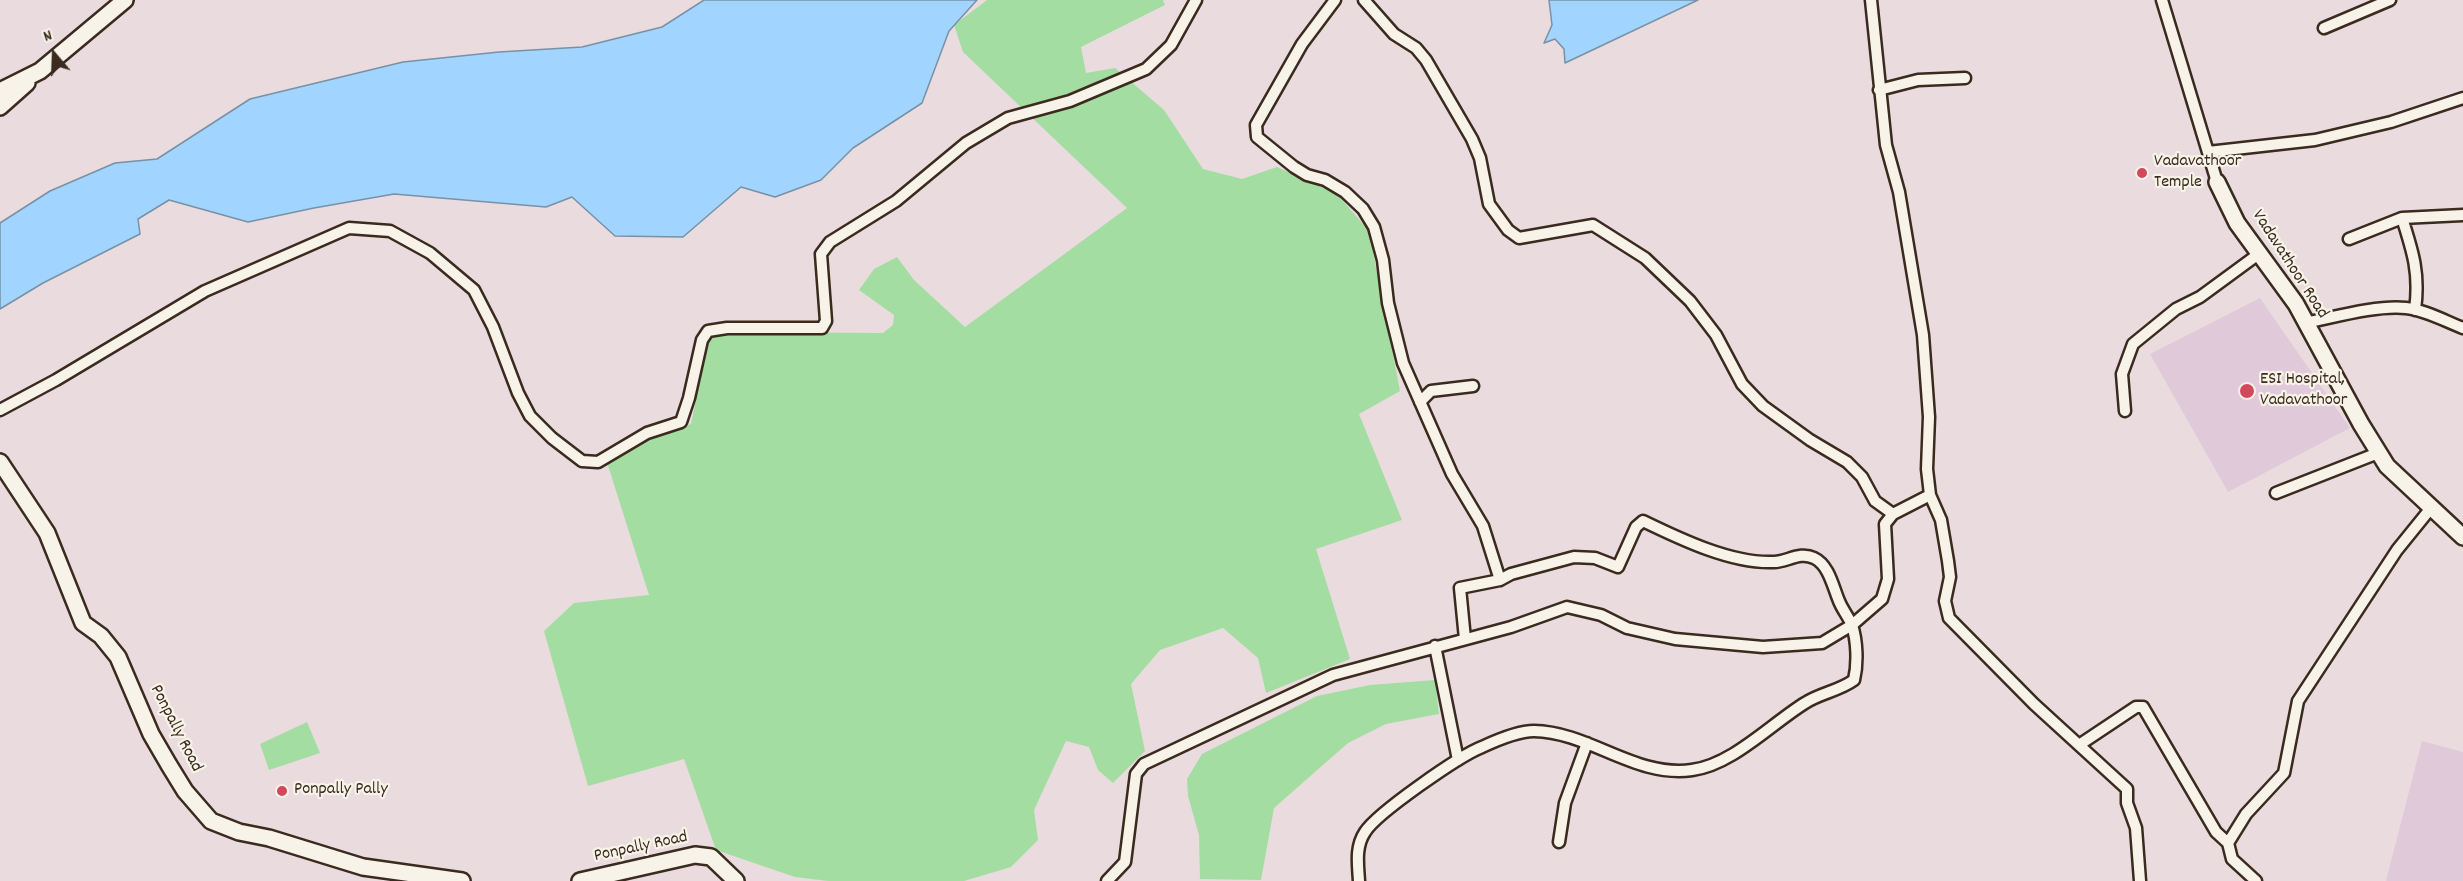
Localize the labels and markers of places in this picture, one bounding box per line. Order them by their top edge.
place label: Vadavathoor Temple [2154,152,2242,195]
marker: Vadavathoor Temple [2135,166,2149,180]
place label: ESI Hospital, Vadavathoor [2260,370,2348,412]
marker: ESI Hospital, Vadavathoor [2238,382,2256,400]
place label: Ponpally Pally [294,780,388,802]
marker: Ponpally Pally [275,784,289,798]

